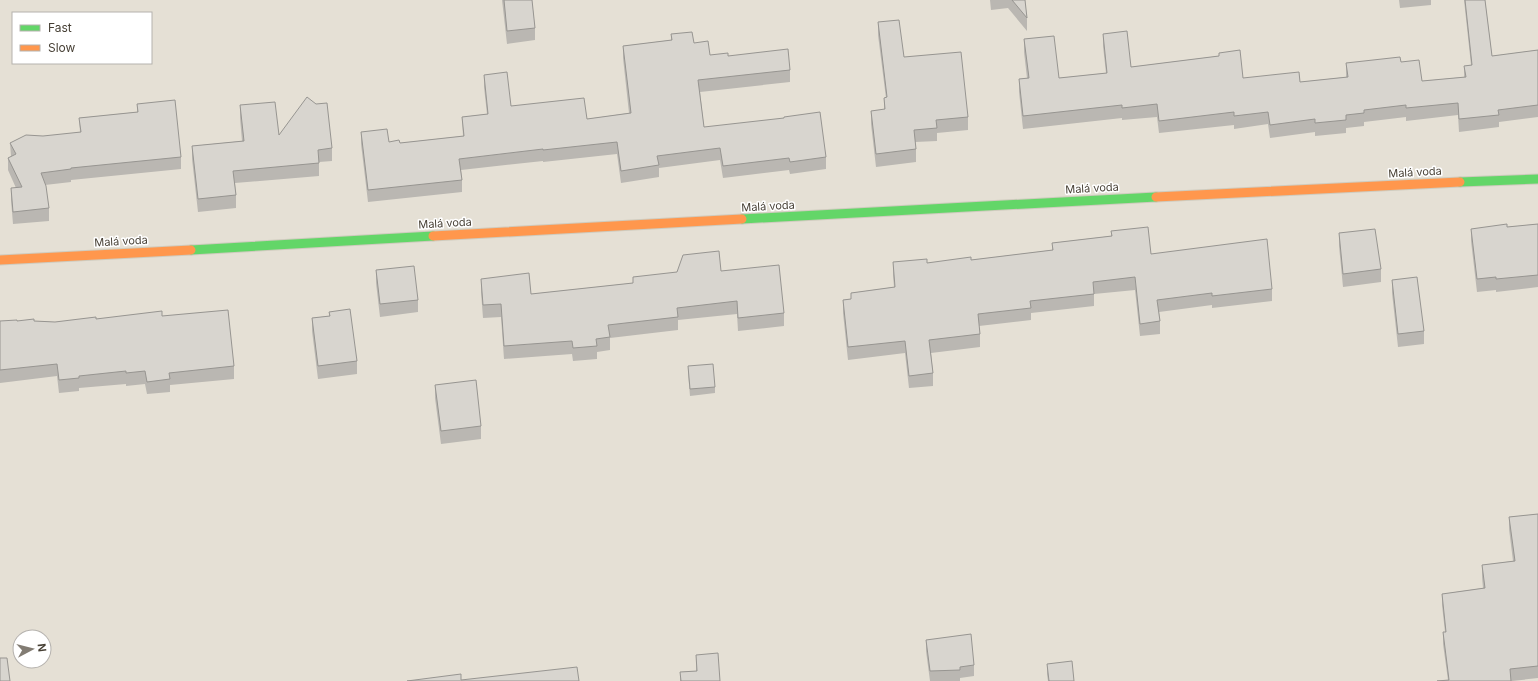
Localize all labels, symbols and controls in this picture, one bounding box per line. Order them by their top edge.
legend [12,12,152,64]
text: Fast [48,20,72,35]
text: Slow [48,40,76,55]
street label: Malá voda [1388,164,1442,180]
street label: Malá voda [1065,180,1119,196]
street label: Malá voda [741,198,795,214]
street label: Malá voda [418,215,472,231]
street label: Malá voda [94,233,148,249]
north arrow [12,629,52,669]
text: N [34,643,49,653]

